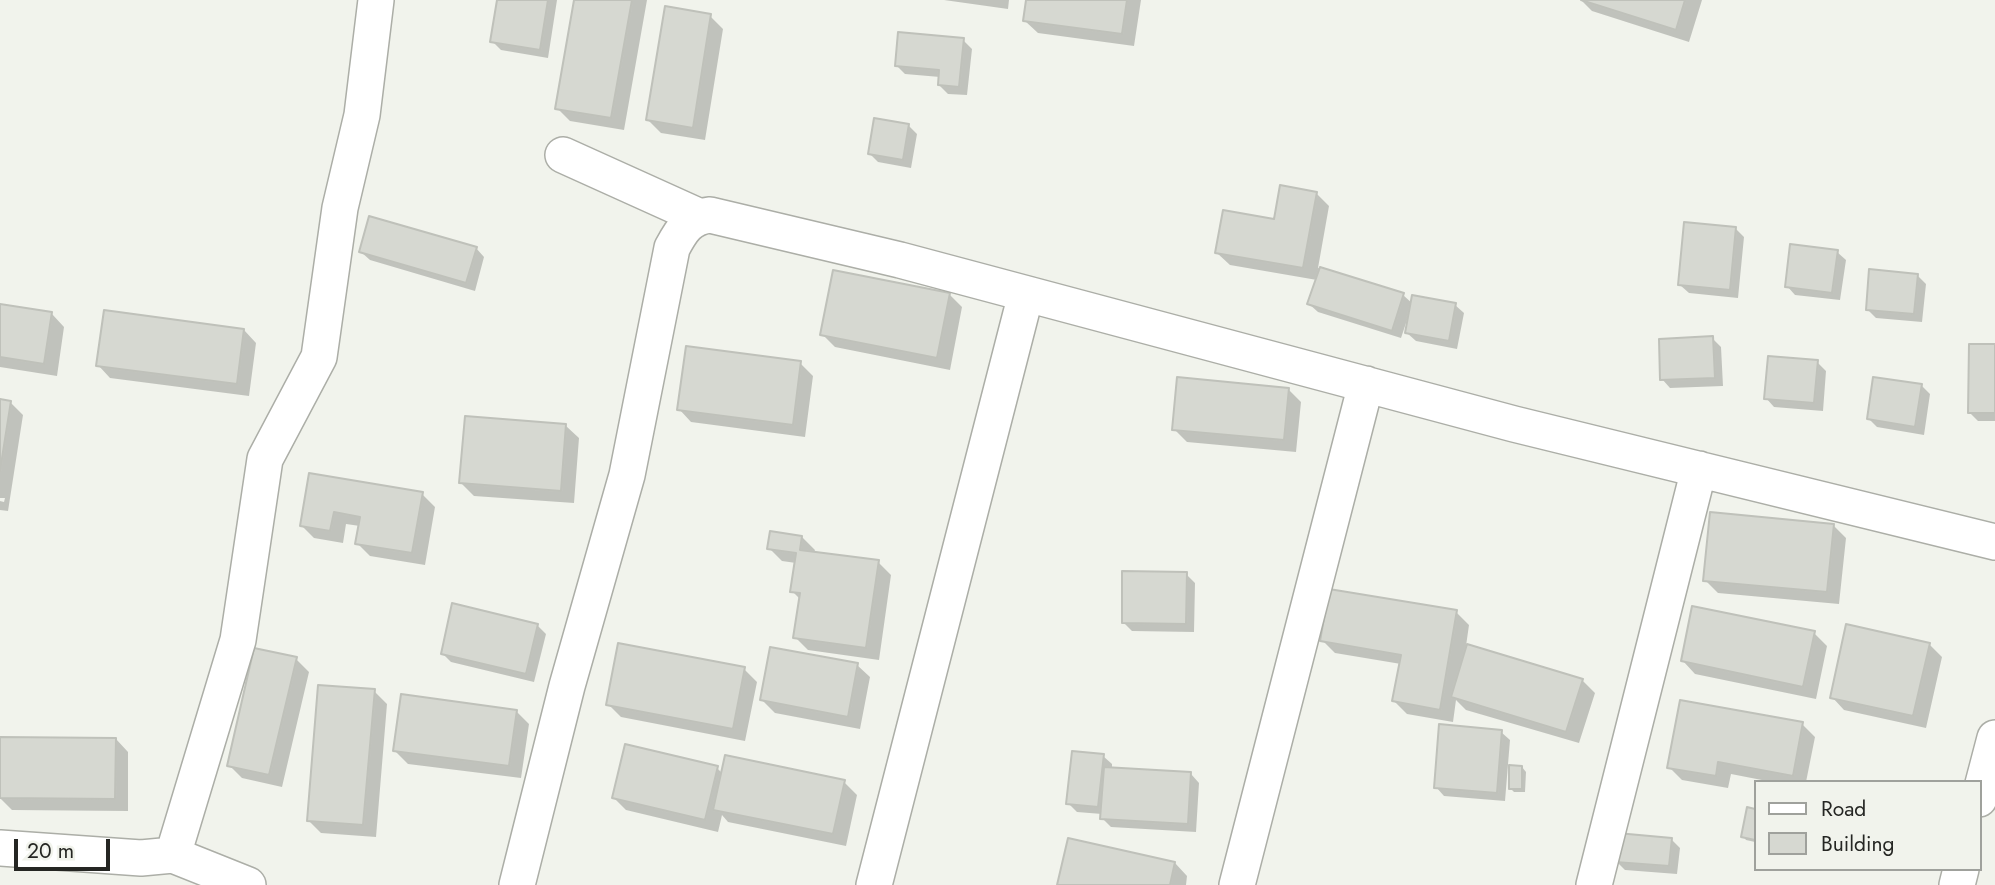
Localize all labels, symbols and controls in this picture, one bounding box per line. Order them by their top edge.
legend [1754,780,1981,871]
text: Road [1821,794,1866,824]
scale bar [18,826,114,870]
text: Building [1821,829,1894,859]
text: 20 m [27,836,74,866]

